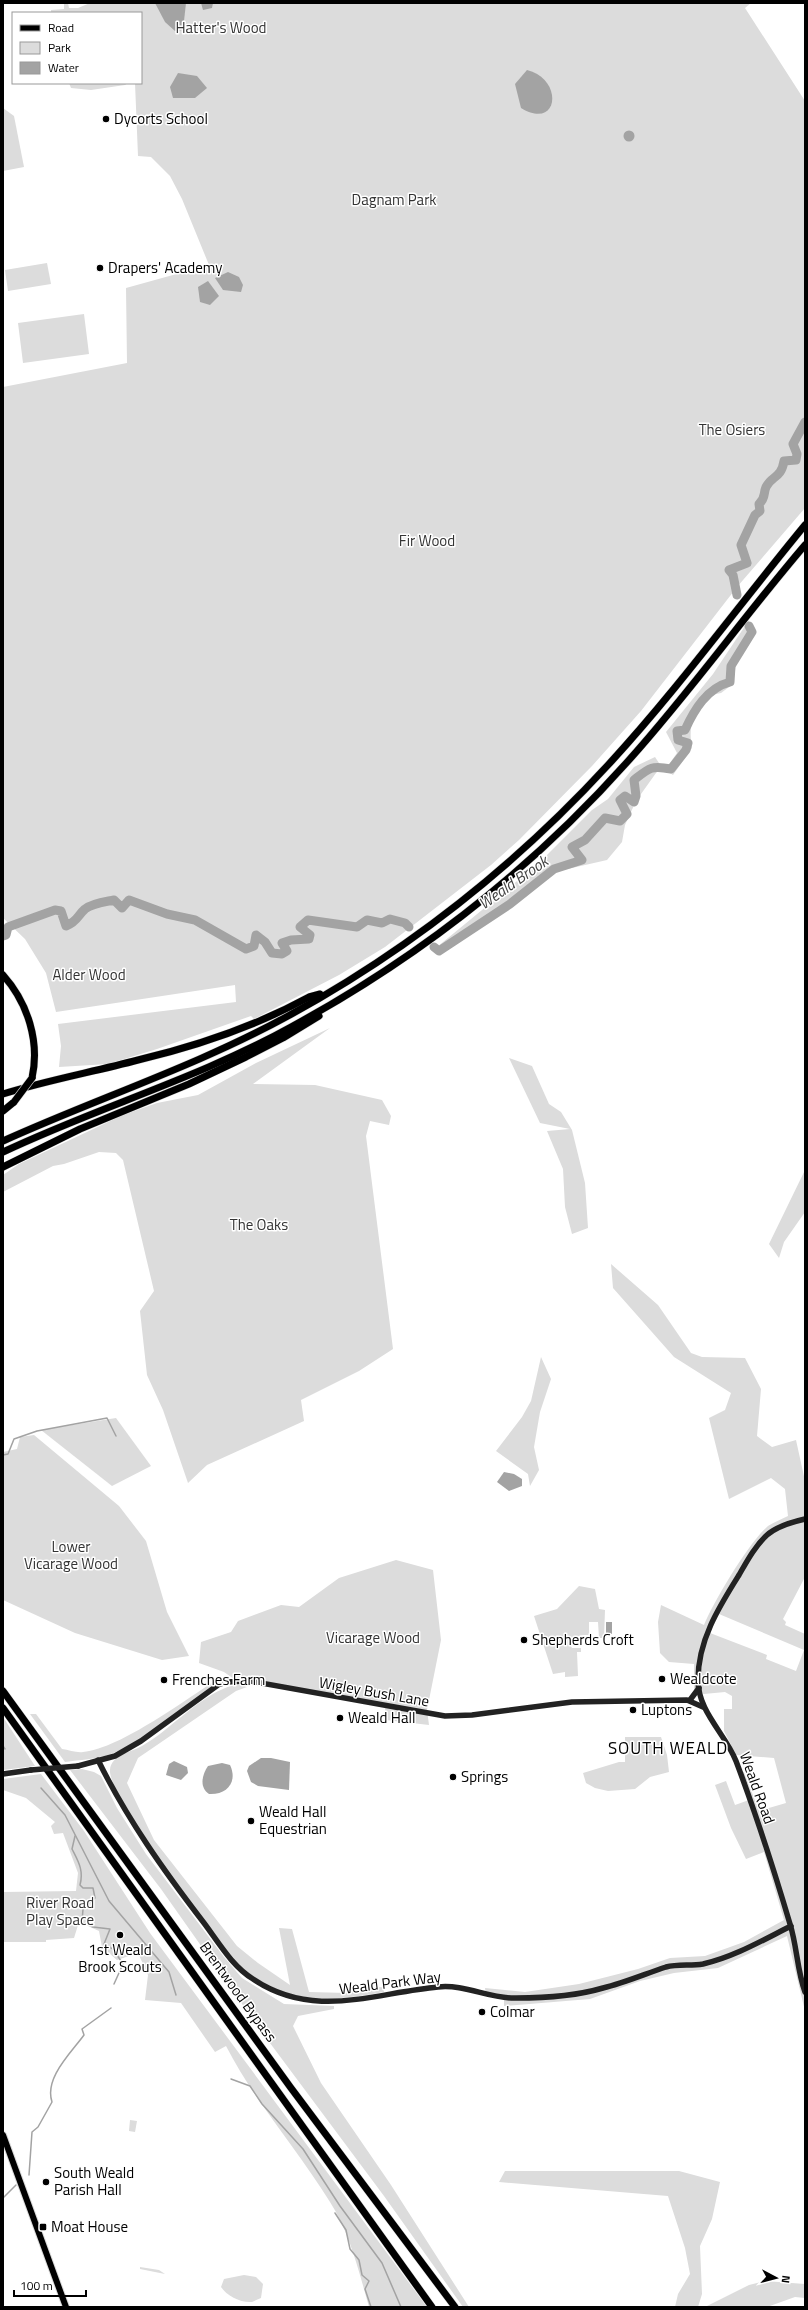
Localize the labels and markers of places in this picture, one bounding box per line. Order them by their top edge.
place label: Dycorts School [114,107,208,130]
marker: Dycorts School [101,114,111,124]
place label: Drapers' Academy [108,256,223,279]
marker: Drapers' Academy [95,263,105,273]
place label: Shepherds Croft [532,1628,635,1651]
marker: Shepherds Croft [519,1635,529,1645]
place label: Wealdcote [670,1667,737,1690]
place label: Frenches Farm [172,1668,265,1691]
marker: Wealdcote [657,1674,667,1684]
marker: Frenches Farm [159,1675,169,1685]
place label: Luptons [641,1698,692,1721]
marker: Luptons [628,1705,638,1715]
place label: Weald Hall [348,1706,415,1729]
marker: Weald Hall [335,1713,345,1723]
place label: Springs [461,1765,508,1788]
marker: Springs [448,1772,458,1782]
place label: Weald Hall Equestrian [259,1800,327,1840]
marker: Weald Hall Equestrian [246,1816,256,1826]
marker: 1st Weald Brook Scouts [115,1930,125,1940]
place label: 1st Weald Brook Scouts [78,1938,162,1978]
place label: Colmar [490,2000,535,2023]
marker: Colmar [477,2007,487,2017]
place label: South Weald Parish Hall [54,2161,134,2201]
marker: South Weald Parish Hall [41,2177,51,2187]
place label: Moat House [51,2215,128,2238]
marker: Moat House [38,2222,48,2232]

